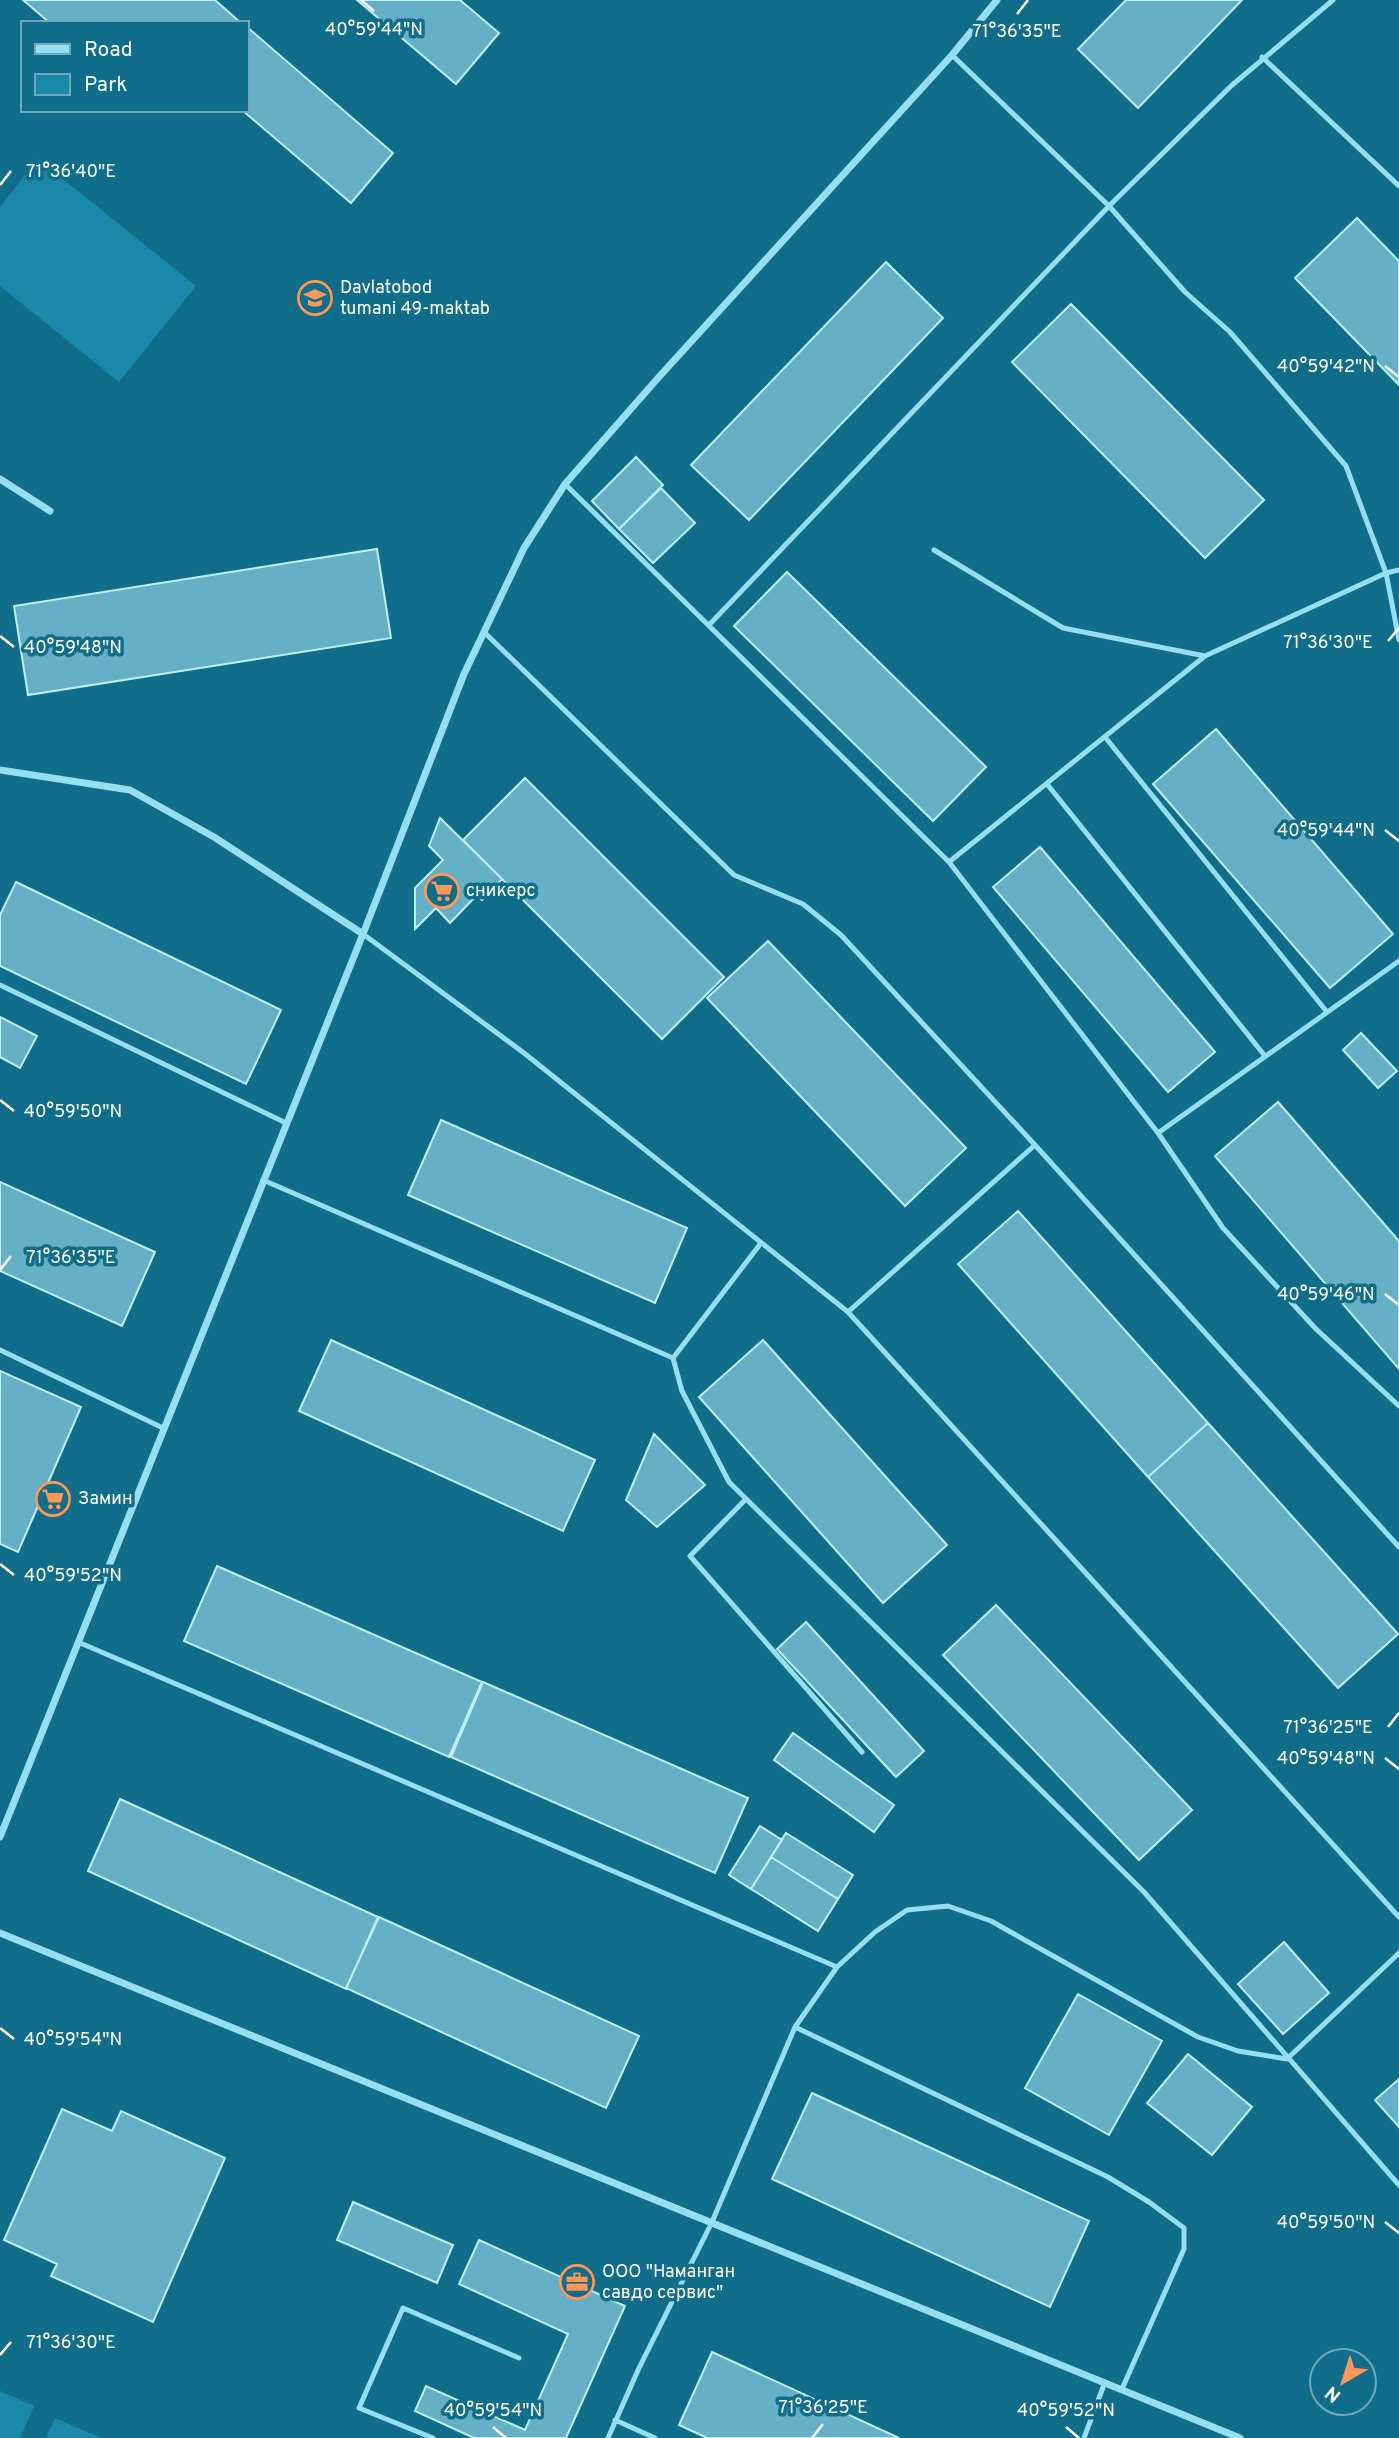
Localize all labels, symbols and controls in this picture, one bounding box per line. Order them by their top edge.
text: 40°59'44"N [325,19,423,42]
legend [21,21,248,112]
text: 71°36'35"E [972,21,1062,44]
text: Road [84,37,133,64]
text: Park [84,72,127,99]
text: 71°36'40"E [26,161,116,184]
place label: Davlatobod tumani 49-maktab [340,277,490,321]
school or university icon: Davlatobod tumani 49-maktab [296,279,334,317]
text: 40°59'42"N [1277,356,1375,379]
text: 71°36'30"E [1283,632,1373,655]
text: 40°59'48"N [24,637,122,660]
text: 40°59'44"N [1277,820,1375,843]
supermarket icon: сникерс [423,872,461,910]
place label: сникерс [466,880,536,903]
text: 40°59'50"N [24,1101,122,1124]
text: 71°36'35"E [26,1247,116,1270]
text: 40°59'46"N [1277,1284,1375,1307]
supermarket icon: Замин [34,1480,72,1518]
place label: Замин [78,1488,133,1511]
text: 40°59'52"N [24,1565,122,1588]
text: 71°36'25"E [1283,1717,1373,1740]
text: 40°59'48"N [1277,1748,1375,1771]
text: 40°59'54"N [24,2029,122,2052]
text: 40°59'50"N [1277,2212,1375,2235]
place label: ООО "Наманган савдо сервис" [602,2261,735,2305]
office icon: ООО "Наманган савдо сервис" [558,2263,596,2301]
text: 71°36'30"E [26,2332,116,2355]
north arrow [1308,2347,1378,2417]
text: N [1321,2380,1346,2407]
text: 71°36'25"E [778,2397,868,2420]
text: 40°59'54"N [444,2400,542,2423]
text: 40°59'52"N [1017,2400,1115,2423]

